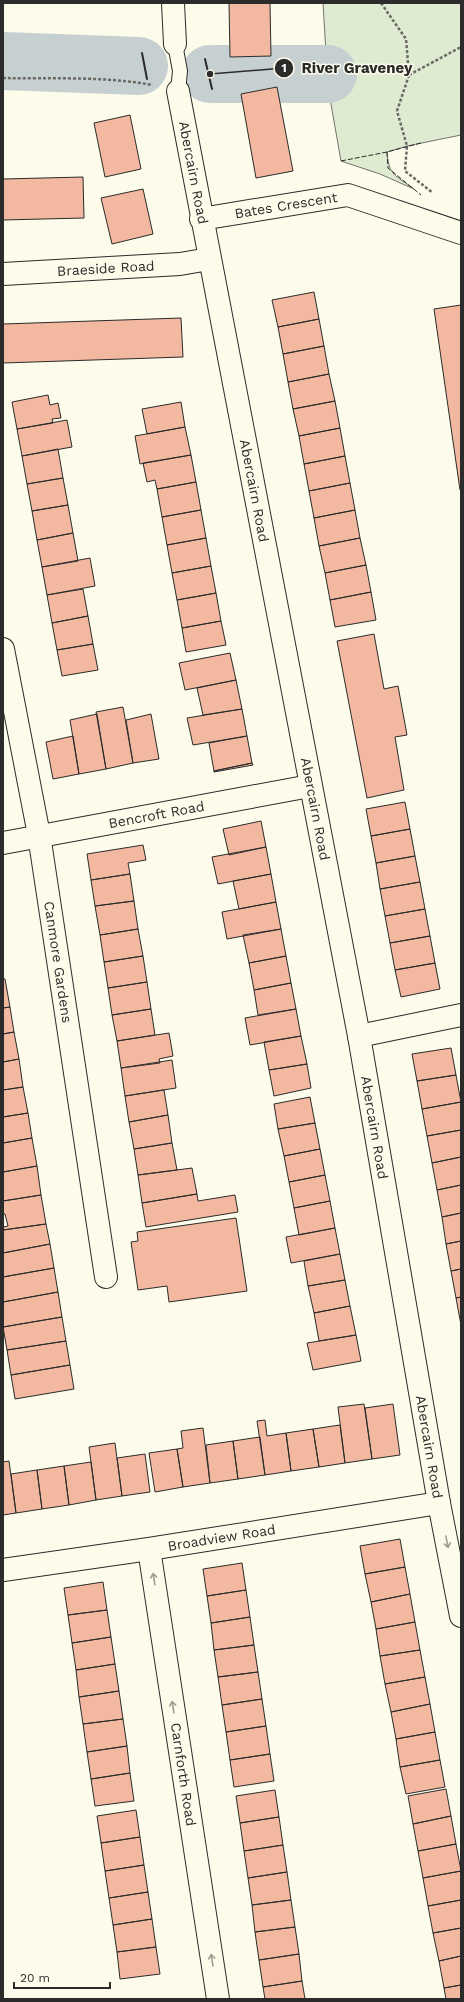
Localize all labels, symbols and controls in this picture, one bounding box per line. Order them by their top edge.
callout: River Graveney [274,54,421,81]
text: River Graveney [302,59,413,77]
text: 1 [281,61,287,75]
street label: Abercairn Road [176,120,211,225]
street label: Bates Crescent [233,189,339,221]
street label: Braeside Road [57,257,155,279]
street label: Abercairn Road [237,438,272,544]
street label: Abercairn Road [298,756,333,862]
street label: Bencroft Road [107,798,206,831]
street label: Canmore Gardens [41,900,75,1024]
street label: Abercairn Road [358,1075,391,1180]
street label: Abercairn Road [413,1394,446,1500]
street label: Broadview Road [166,1521,277,1554]
one-way arrow [443,1535,451,1548]
one-way arrow [150,1573,158,1586]
one-way arrow [169,1701,177,1714]
street label: Carnforth Road [168,1722,199,1827]
one-way arrow [208,1954,216,1967]
scale bar [14,1964,110,1990]
text: 20 m [20,1971,50,1985]

